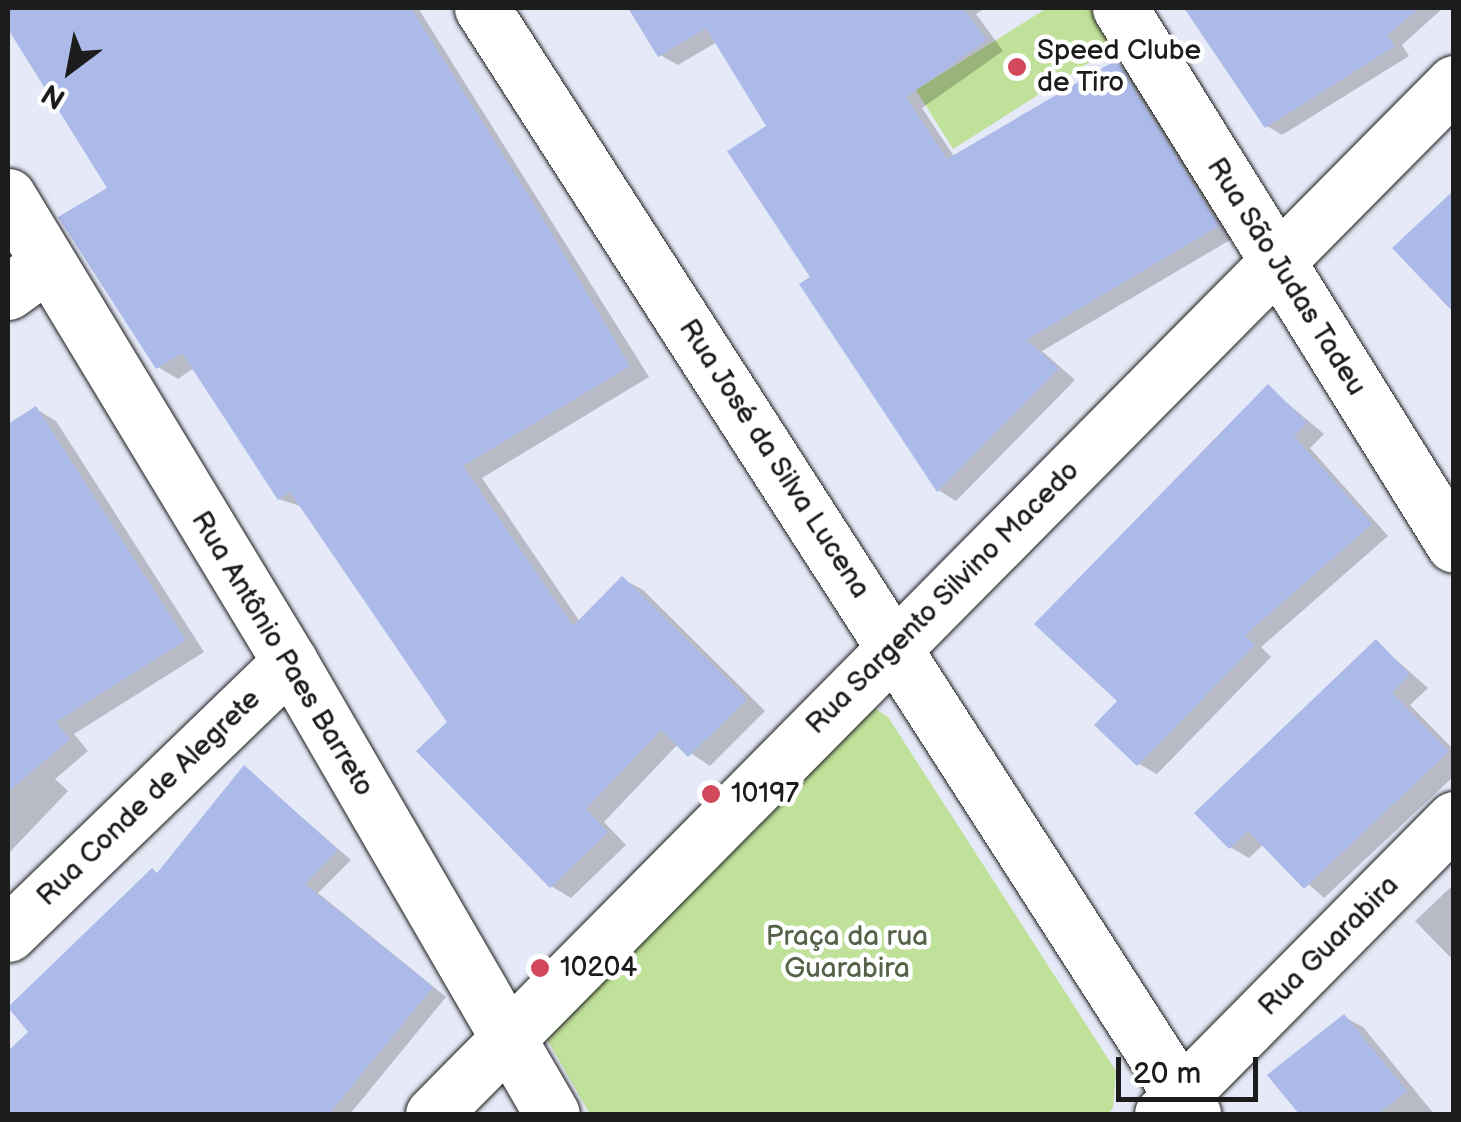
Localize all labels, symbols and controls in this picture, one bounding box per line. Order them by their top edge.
north arrow [20,20,120,120]
place label: Speed Clube de Tiro [1037,34,1201,100]
marker: Speed Clube de Tiro [1006,56,1028,78]
text: N [36,76,71,115]
street label: Rua São Judas Tadeu [1198,151,1374,403]
street label: Rua José da Silva Lucena [671,312,877,606]
street label: Rua Sargento Silvino Macedo [799,454,1087,742]
street label: Rua Antônio Paes Barreto [184,505,380,803]
street label: Rua Conde de Alegrete [30,683,268,913]
place label: 10197 [731,777,799,811]
marker: 10197 [700,783,722,805]
street label: Rua Guarabira [1252,869,1406,1023]
park label: Praça da rua Guarabira [766,920,928,986]
place label: 10204 [560,951,637,985]
marker: 10204 [529,957,551,979]
scale bar [1121,1037,1264,1099]
text: 20 m [1133,1056,1201,1092]

